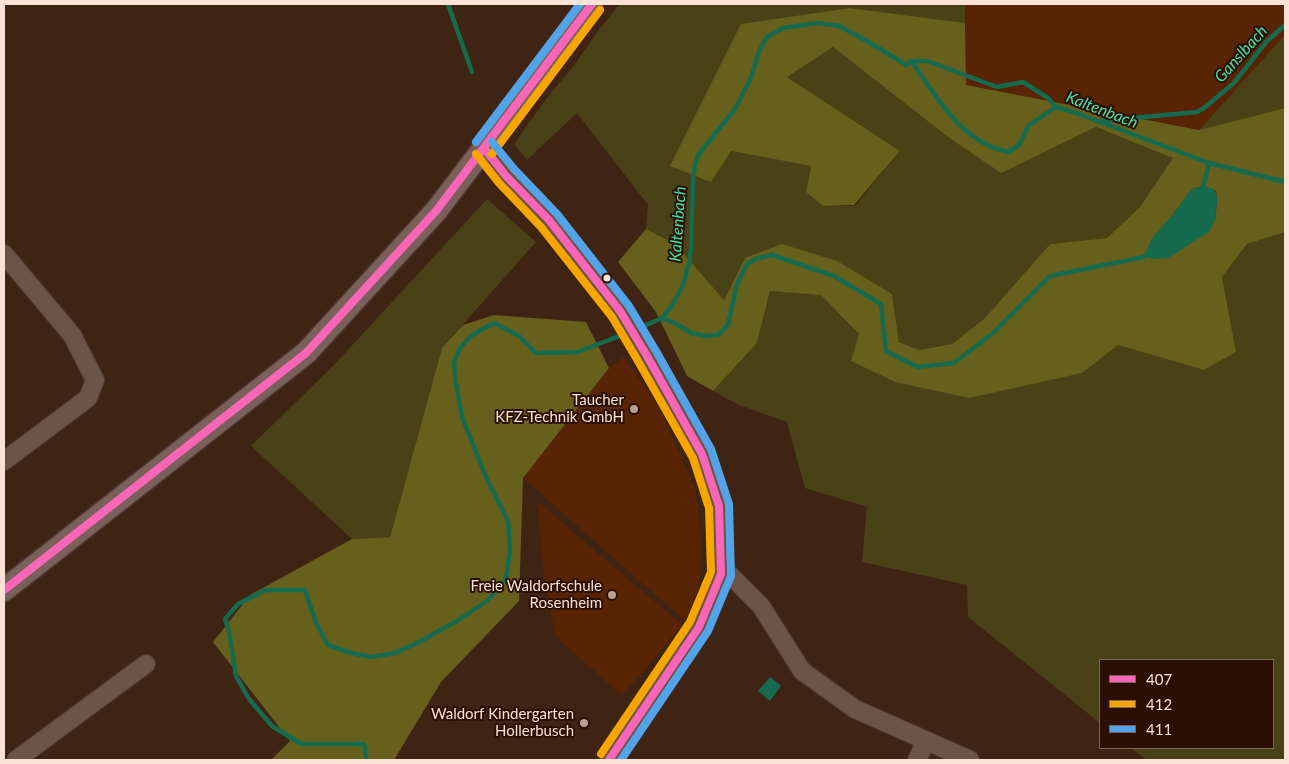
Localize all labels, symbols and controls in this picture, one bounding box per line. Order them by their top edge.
water label: Ganslbach [1211,22,1271,86]
water label: Kaltenbach [1063,88,1141,132]
water label: Kaltenbach [666,186,690,262]
unlabelled marker [602,273,612,283]
place label: Taucher KFZ-Technik GmbH [495,391,624,426]
marker: Taucher KFZ-Technik GmbH [628,403,640,415]
place label: Freie Waldorfschule Rosenheim [471,577,602,612]
marker: Freie Waldorfschule Rosenheim [606,589,618,601]
legend [1099,659,1274,749]
text: 407 [1146,670,1172,688]
text: 412 [1146,695,1172,713]
place label: Waldorf Kindergarten Hollerbusch [431,705,574,740]
marker: Waldorf Kindergarten Hollerbusch [578,717,590,729]
text: 411 [1146,720,1172,738]

